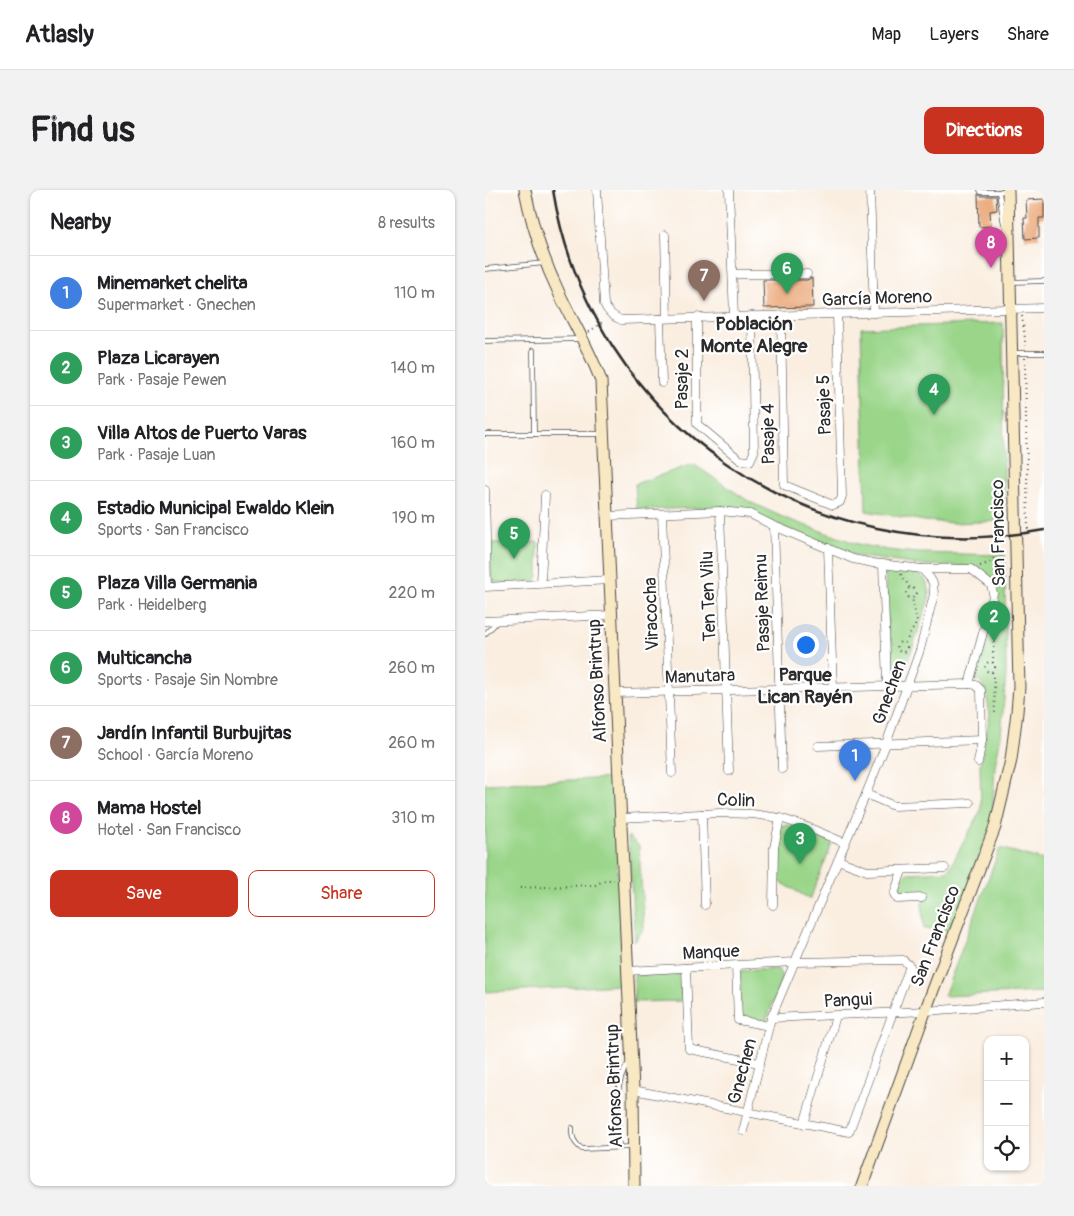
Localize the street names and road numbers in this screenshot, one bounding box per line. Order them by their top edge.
street label: García Moreno [821,285,933,312]
street label: Pasaje 2 [671,349,694,409]
street label: Pasaje 5 [812,374,837,436]
street label: Pasaje 4 [756,403,781,465]
street label: San Francisco [986,479,1011,587]
street label: Ten Ten Vilu [695,550,722,642]
street label: Pasaje Reimu [749,554,776,652]
street label: Viracocha [639,577,664,651]
street label: Alfonso Brintrup [583,618,612,743]
street label: Gnechen [867,657,912,728]
street label: Manutara [664,664,736,689]
street label: Colin [716,788,756,813]
street label: San Francisco [906,882,965,990]
street label: Manque [682,940,740,965]
street label: Pangui [823,988,873,1013]
street label: Alfonso Brintrup [601,1024,628,1148]
street label: Gnechen [723,1036,762,1107]

